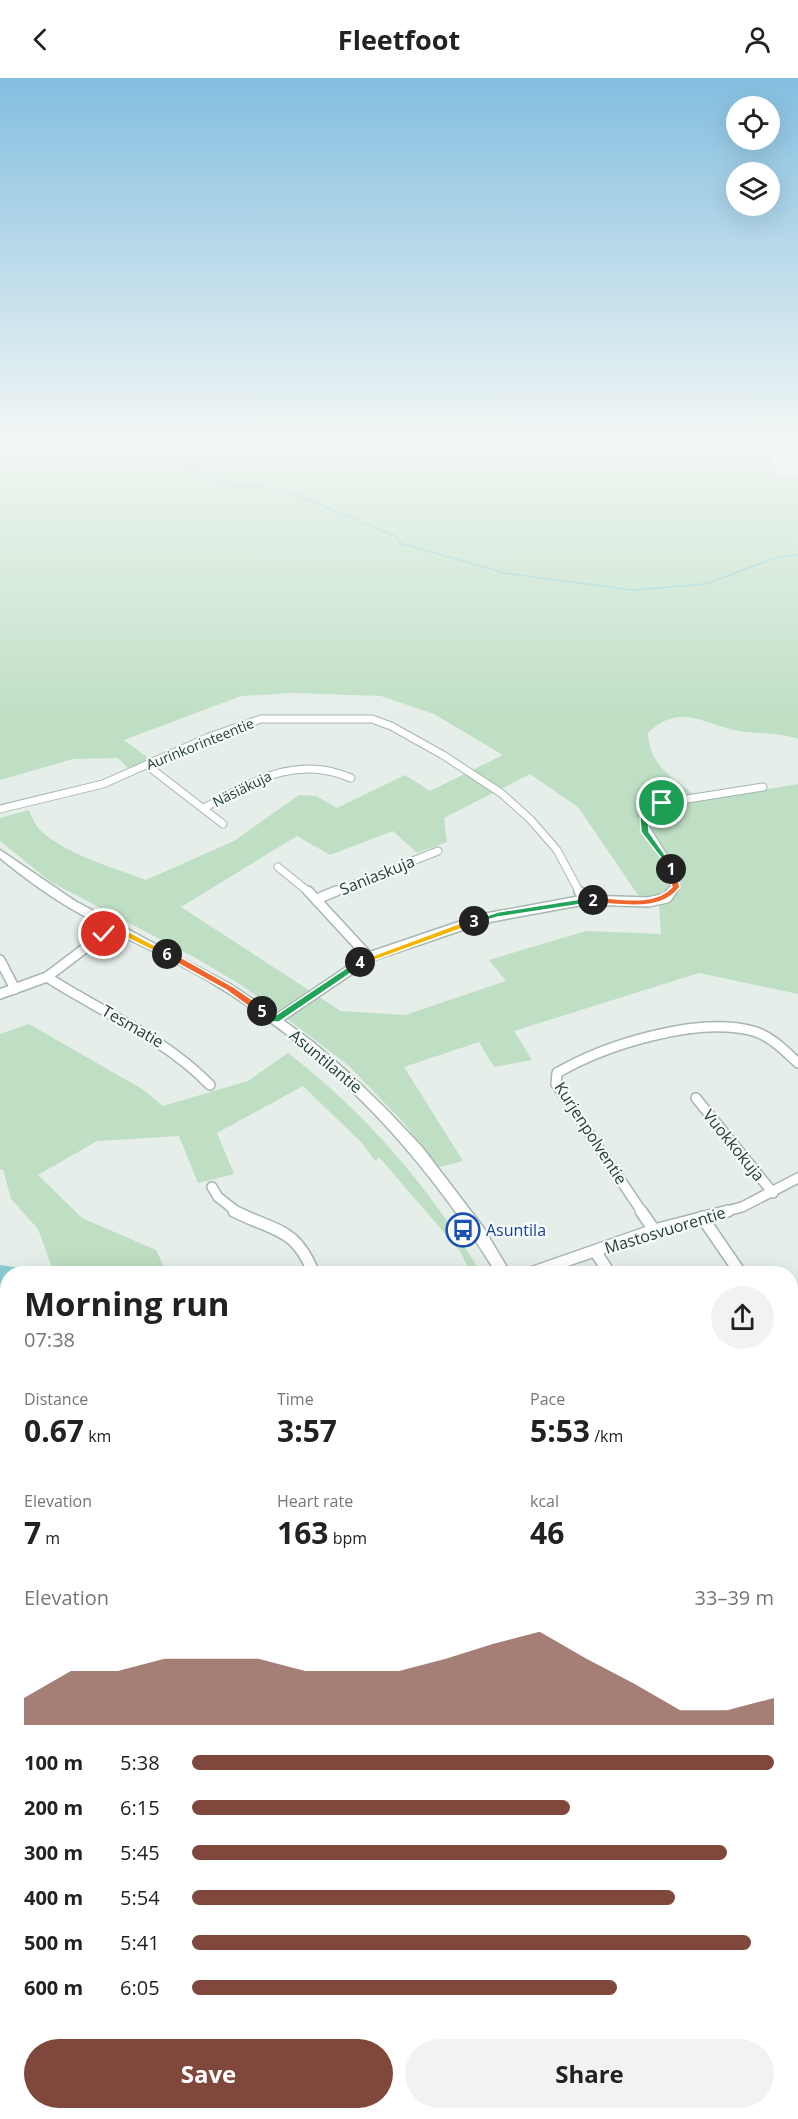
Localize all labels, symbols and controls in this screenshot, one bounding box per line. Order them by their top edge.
text: Fleetfoot [338,21,460,58]
icon: back [24,23,57,56]
icon: person [741,23,774,56]
map controls [726,96,780,216]
button: locate [726,96,780,150]
button: layers [726,162,780,216]
street label: Aurinkorinteentie [143,713,257,774]
street label: Näsiäkuja [209,766,275,811]
pin [636,777,687,828]
icon: arrive [645,786,678,819]
street label: Saniaskuja [336,850,418,900]
pin: 1 [656,854,686,884]
text: 1 [666,858,676,880]
pin: 2 [578,885,608,915]
text: 2 [588,889,598,911]
pin: 3 [459,906,489,936]
pin [78,908,129,959]
text: 3 [469,910,479,932]
icon: check [87,917,120,950]
pin: 6 [152,939,182,969]
text: 6 [162,943,172,965]
pin: 4 [345,947,375,977]
text: 4 [355,951,365,973]
pin: 5 [247,996,277,1026]
street label: Tesmatie [98,1000,168,1052]
text: 5 [257,1000,267,1022]
street label: Asuntilantie [285,1024,367,1098]
street label: Kurjenpolventie [550,1078,632,1188]
street label: Vuokkokuja [698,1104,770,1186]
street label: Mastosvuorentie [602,1201,728,1259]
bus stop icon: Asuntila [445,1212,481,1248]
place label: Asuntila [486,1219,546,1241]
text: Morning run [24,1281,230,1326]
button: share [711,1286,774,1349]
text: 07:38 [24,1326,75,1353]
text: Distance [24,1388,88,1410]
text: Time [277,1388,314,1410]
text: Pace [530,1388,565,1410]
text: 0.67 [24,1410,84,1451]
text: 3:57 [277,1410,337,1451]
text: 5:53 [530,1410,590,1451]
text: km [84,1425,111,1447]
text: /km [590,1425,623,1447]
text: Elevation [24,1490,92,1512]
text: Heart rate [277,1490,353,1512]
text: kcal [530,1490,559,1512]
text: 7 [24,1512,41,1553]
text: 163 [277,1512,328,1553]
text: 46 [530,1512,564,1553]
text: m [41,1527,60,1549]
text: bpm [328,1527,367,1549]
text: Elevation [24,1584,109,1611]
text: 33–39 m [695,1584,774,1611]
text: 100 m [24,1749,83,1776]
text: 5:38 [120,1749,160,1776]
text: 200 m [24,1794,83,1821]
text: 6:15 [120,1794,160,1821]
text: 300 m [24,1839,83,1866]
text: 5:45 [120,1839,160,1866]
text: 400 m [24,1884,83,1911]
text: 5:54 [120,1884,160,1911]
text: 500 m [24,1929,83,1956]
text: 5:41 [120,1929,160,1956]
text: 600 m [24,1974,83,2001]
text: 6:05 [120,1974,160,2001]
button: Save [24,2039,393,2108]
button: Share [405,2039,774,2108]

